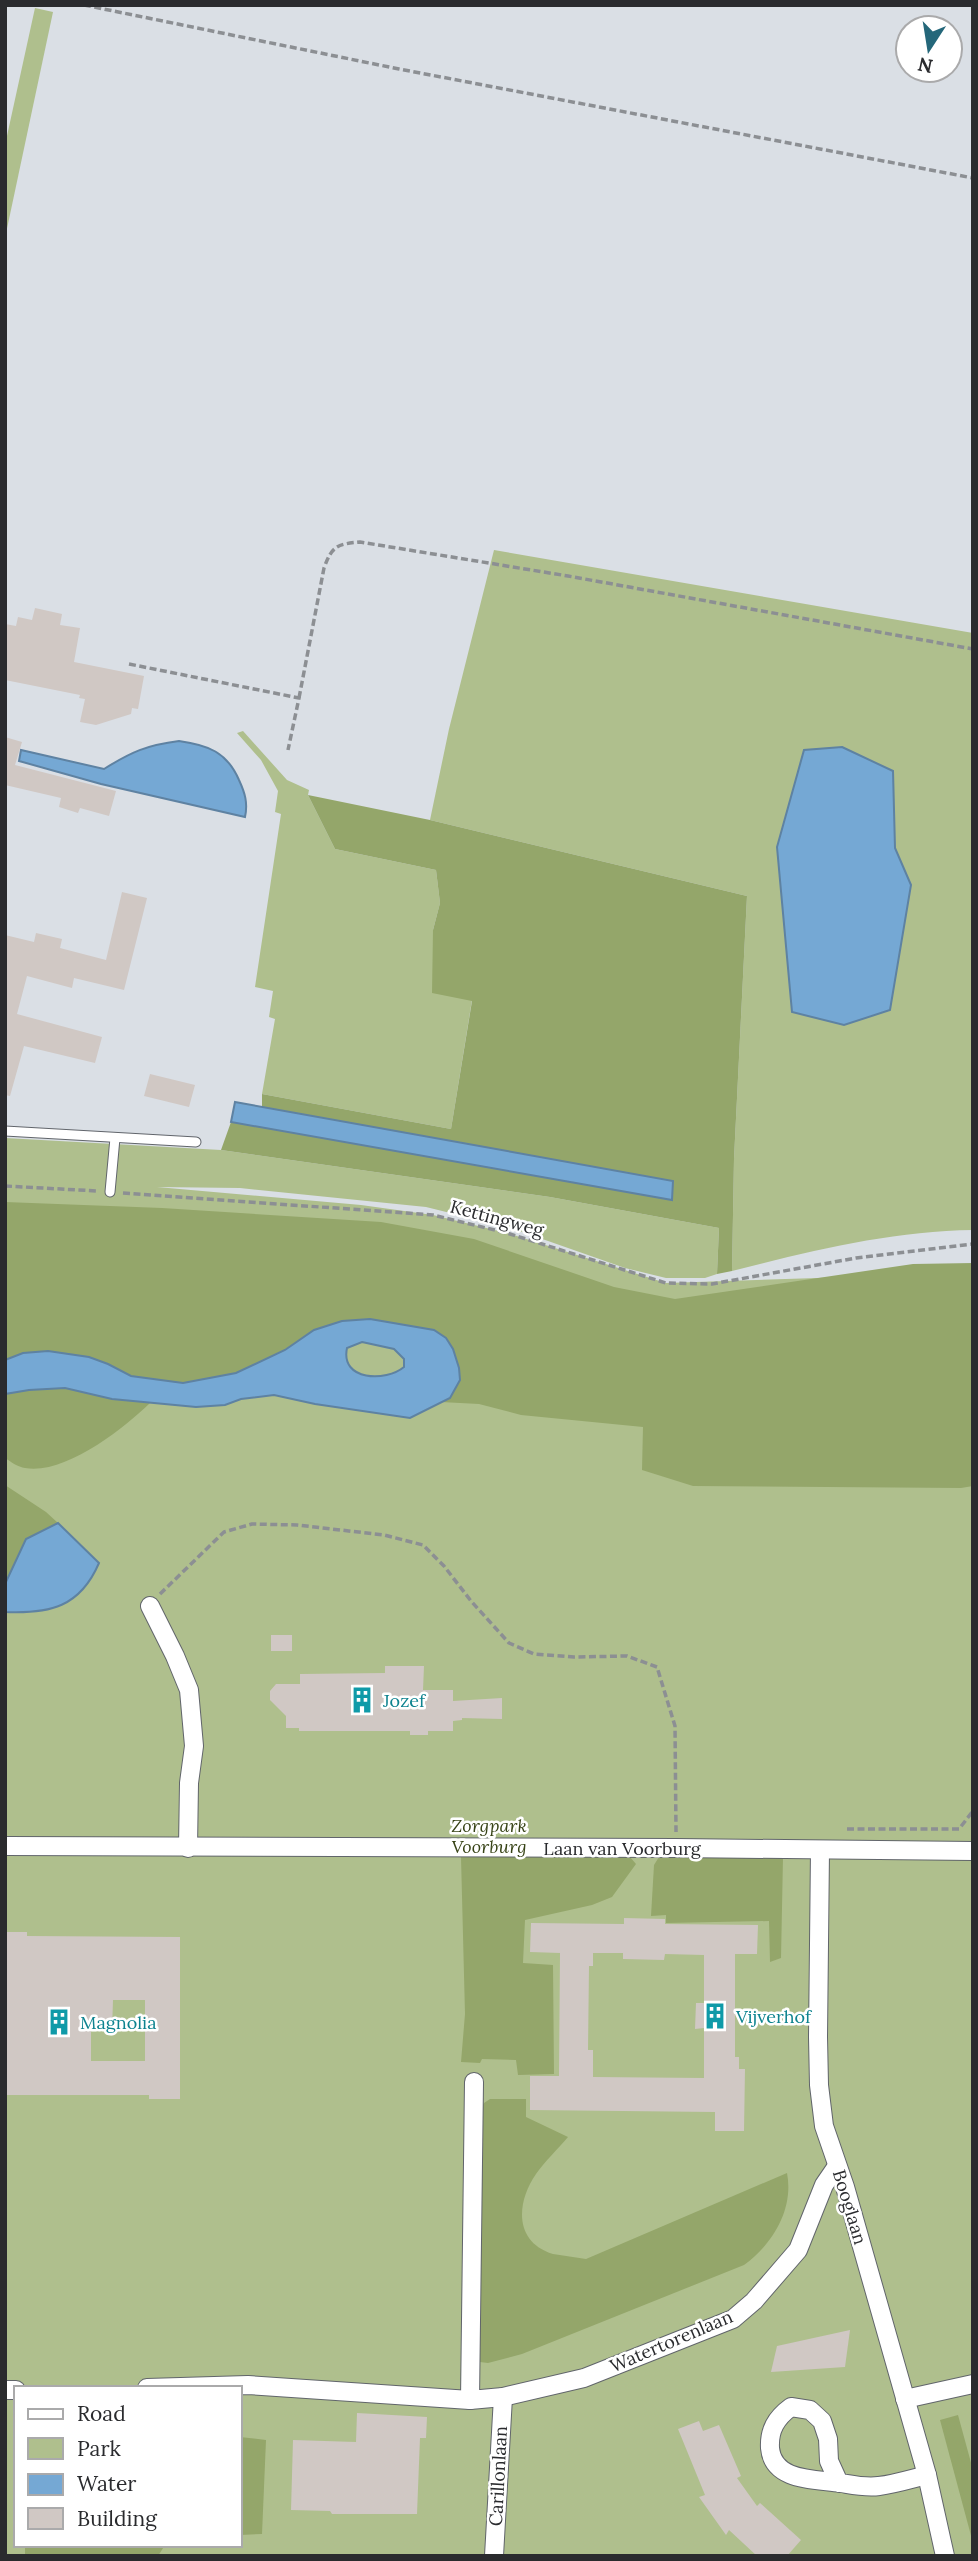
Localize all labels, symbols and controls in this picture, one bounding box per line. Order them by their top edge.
north arrow [894,14,964,84]
text: N [915,52,935,79]
street label: Kettingweg [448,1194,547,1242]
building icon: Jozef [347,1685,377,1715]
place label: Jozef [382,1689,427,1712]
park label: Zorgpark Voorburg [451,1814,527,1858]
street label: Laan van Voorburg [543,1837,702,1860]
building icon: Vijverhof [700,2001,730,2031]
place label: Vijverhof [735,2005,813,2028]
building icon: Magnolia [44,2007,74,2037]
place label: Magnolia [80,2011,156,2034]
street label: Booglaan [828,2167,872,2247]
street label: Watertorenlaan [606,2305,736,2377]
legend [14,2386,242,2547]
text: Road [77,2400,126,2427]
street label: Carillonlaan [484,2425,512,2527]
text: Park [77,2435,121,2462]
text: Water [77,2470,136,2497]
text: Building [77,2505,157,2532]

